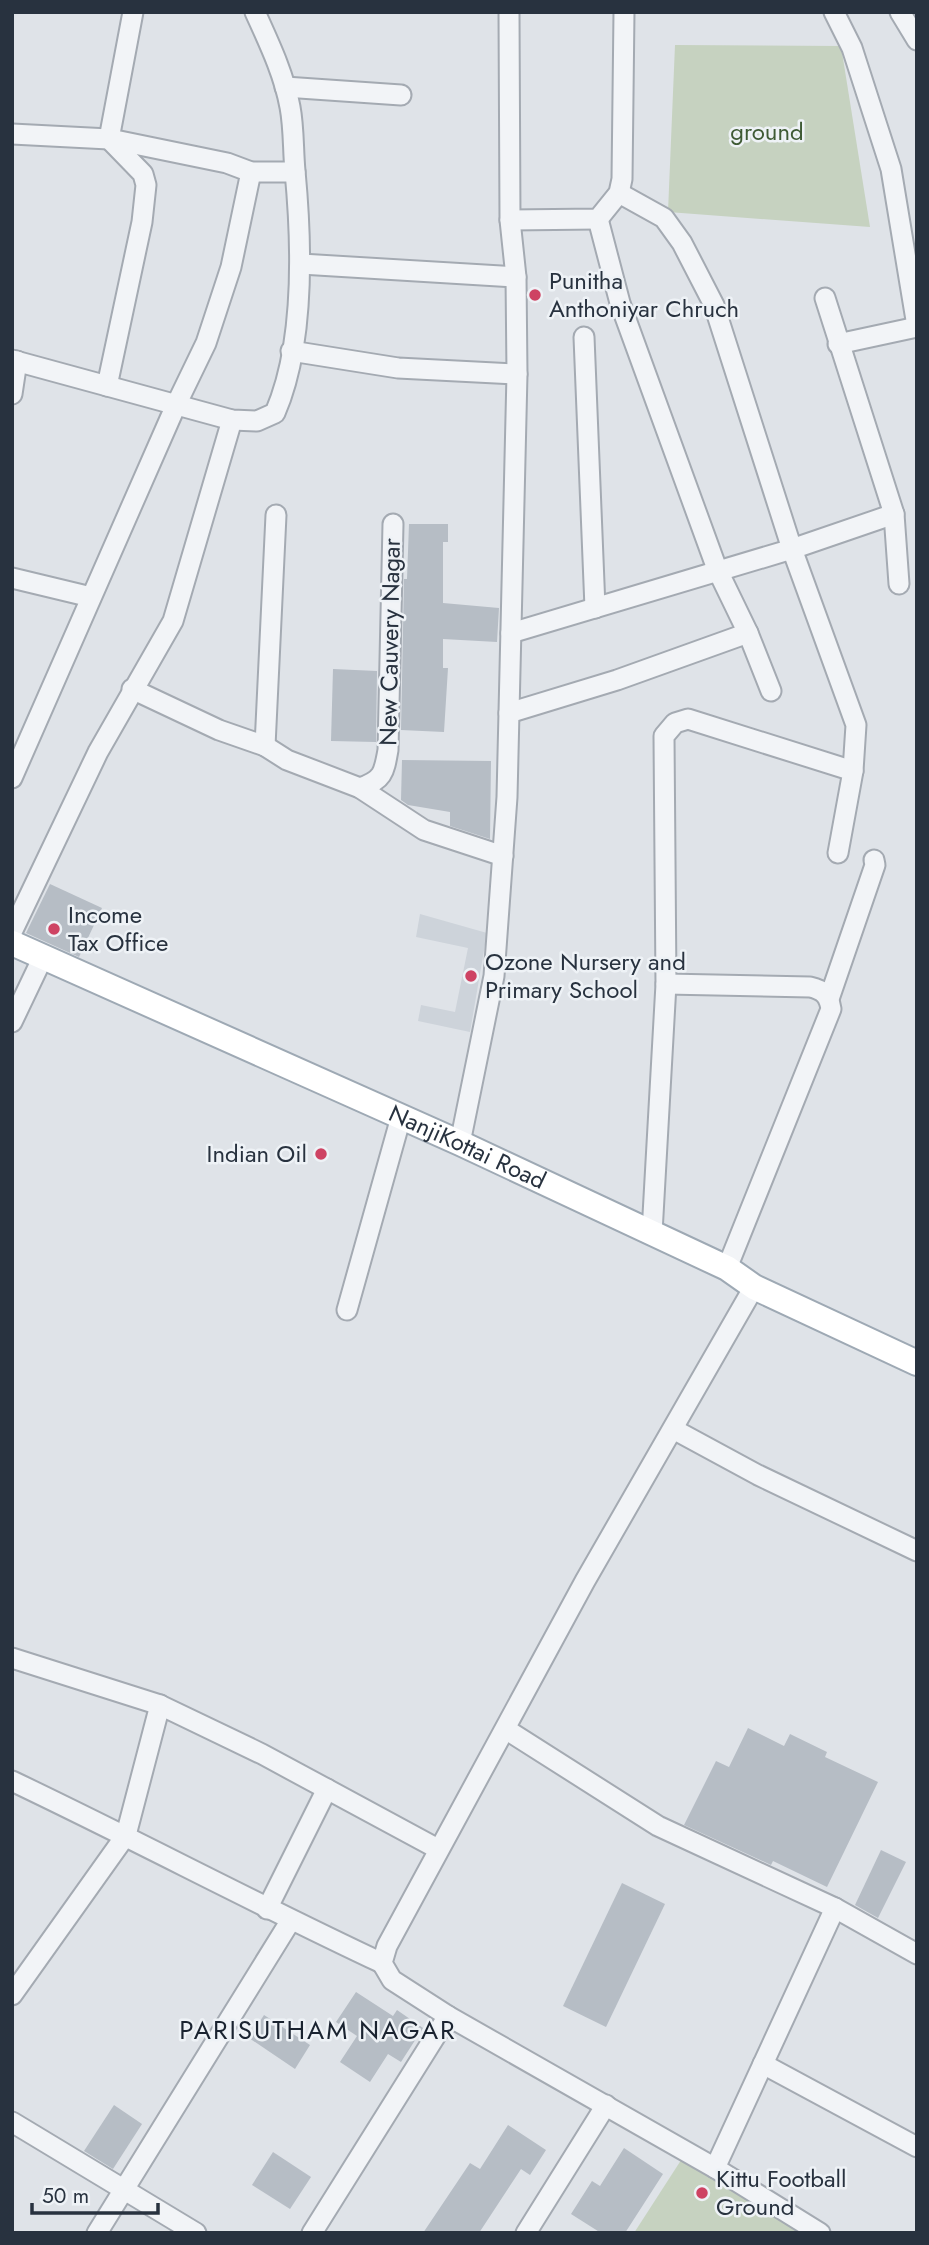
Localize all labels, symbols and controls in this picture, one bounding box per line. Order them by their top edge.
park label: ground [730,114,804,149]
place label: Punitha Anthoniyar Chruch [549,263,739,326]
marker: Punitha Anthoniyar Chruch [527,287,543,303]
street label: New Cauvery Nagar [370,537,409,746]
place label: Income Tax Office [68,897,168,960]
marker: Income Tax Office [46,921,62,937]
place label: Ozone Nursery and Primary School [485,944,686,1007]
marker: Ozone Nursery and Primary School [463,968,479,984]
street label: NanjiKottai Road [383,1095,552,1198]
place label: Indian Oil [207,1136,307,1171]
marker: Indian Oil [313,1146,329,1162]
district label: PARISUTHAM NAGAR [179,2011,457,2049]
place label: Kittu Football Ground [716,2161,847,2224]
scale bar [32,2172,158,2216]
text: 50 m [42,2181,89,2211]
marker: Kittu Football Ground [694,2185,710,2201]

